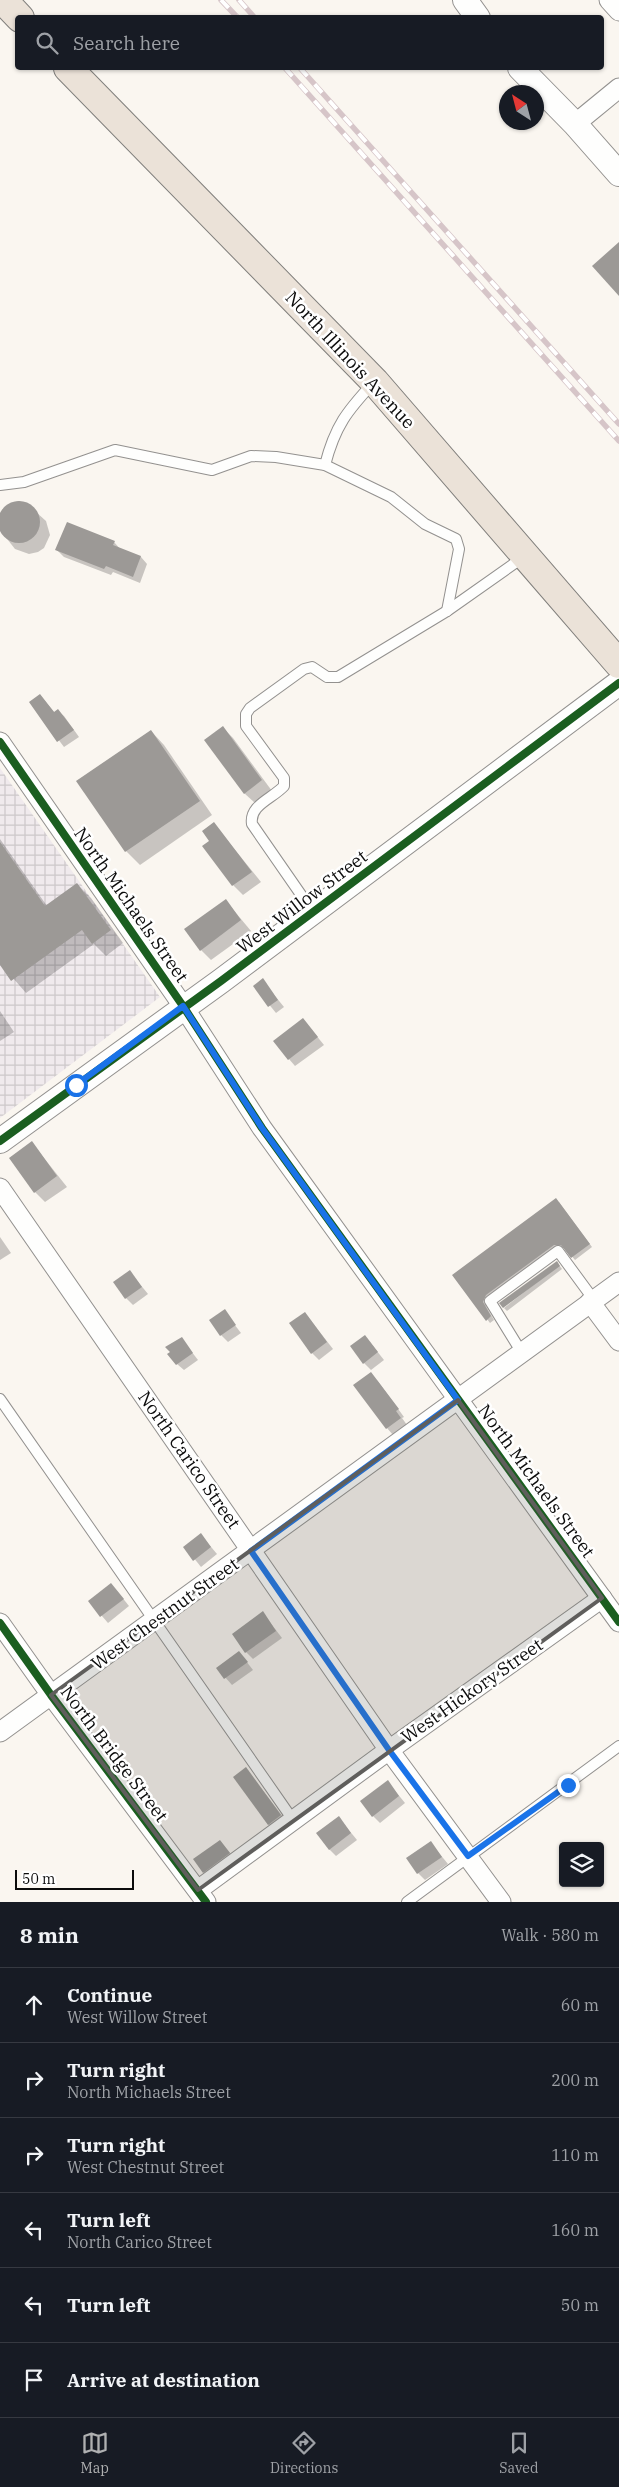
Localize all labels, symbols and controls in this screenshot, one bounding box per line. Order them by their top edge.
search box [15,15,604,70]
icon: search [33,29,61,57]
text: Search here [73,31,180,55]
north arrow [499,85,544,130]
street label: North Illinois Avenue [280,286,420,433]
street label: North Michaels Street [69,823,194,987]
street label: West Willow Street [232,845,372,958]
route start [65,1074,88,1097]
street label: North Carico Street [133,1386,246,1533]
street label: North Michaels Street [473,1399,600,1562]
street label: West Chestnut Street [86,1552,243,1675]
street label: West Hickory Street [396,1633,547,1748]
street label: North Bridge Street [56,1681,173,1826]
route end [557,1774,580,1797]
map controls [559,1842,604,1887]
button: layers [559,1842,604,1887]
scale bar [15,1867,134,1890]
text: 50 m [22,1870,55,1888]
text: 8 min [20,1921,79,1949]
text: Walk · 580 m [501,1925,599,1945]
text: Continue [67,1983,152,2007]
icon: ahead [20,1991,48,2019]
text: 60 m [561,1995,599,2015]
text: West Willow Street [67,2007,207,2027]
text: Turn right [67,2058,165,2082]
icon: right [20,2066,48,2094]
text: 200 m [551,2070,599,2090]
text: North Michaels Street [67,2082,231,2102]
text: Turn right [67,2133,165,2157]
icon: right [20,2141,48,2169]
text: 110 m [551,2145,599,2165]
text: West Chestnut Street [67,2157,224,2177]
text: Turn left [67,2208,150,2232]
icon: left [20,2216,48,2244]
text: 160 m [551,2220,599,2240]
text: North Carico Street [67,2232,212,2252]
icon: left [20,2291,48,2319]
text: Turn left [67,2293,150,2317]
text: 50 m [561,2295,599,2315]
icon: arrive [20,2366,48,2394]
text: Arrive at destination [67,2368,260,2392]
tab: Map [81,2429,109,2477]
tab: Directions [270,2429,338,2477]
tab: Saved [499,2429,538,2477]

